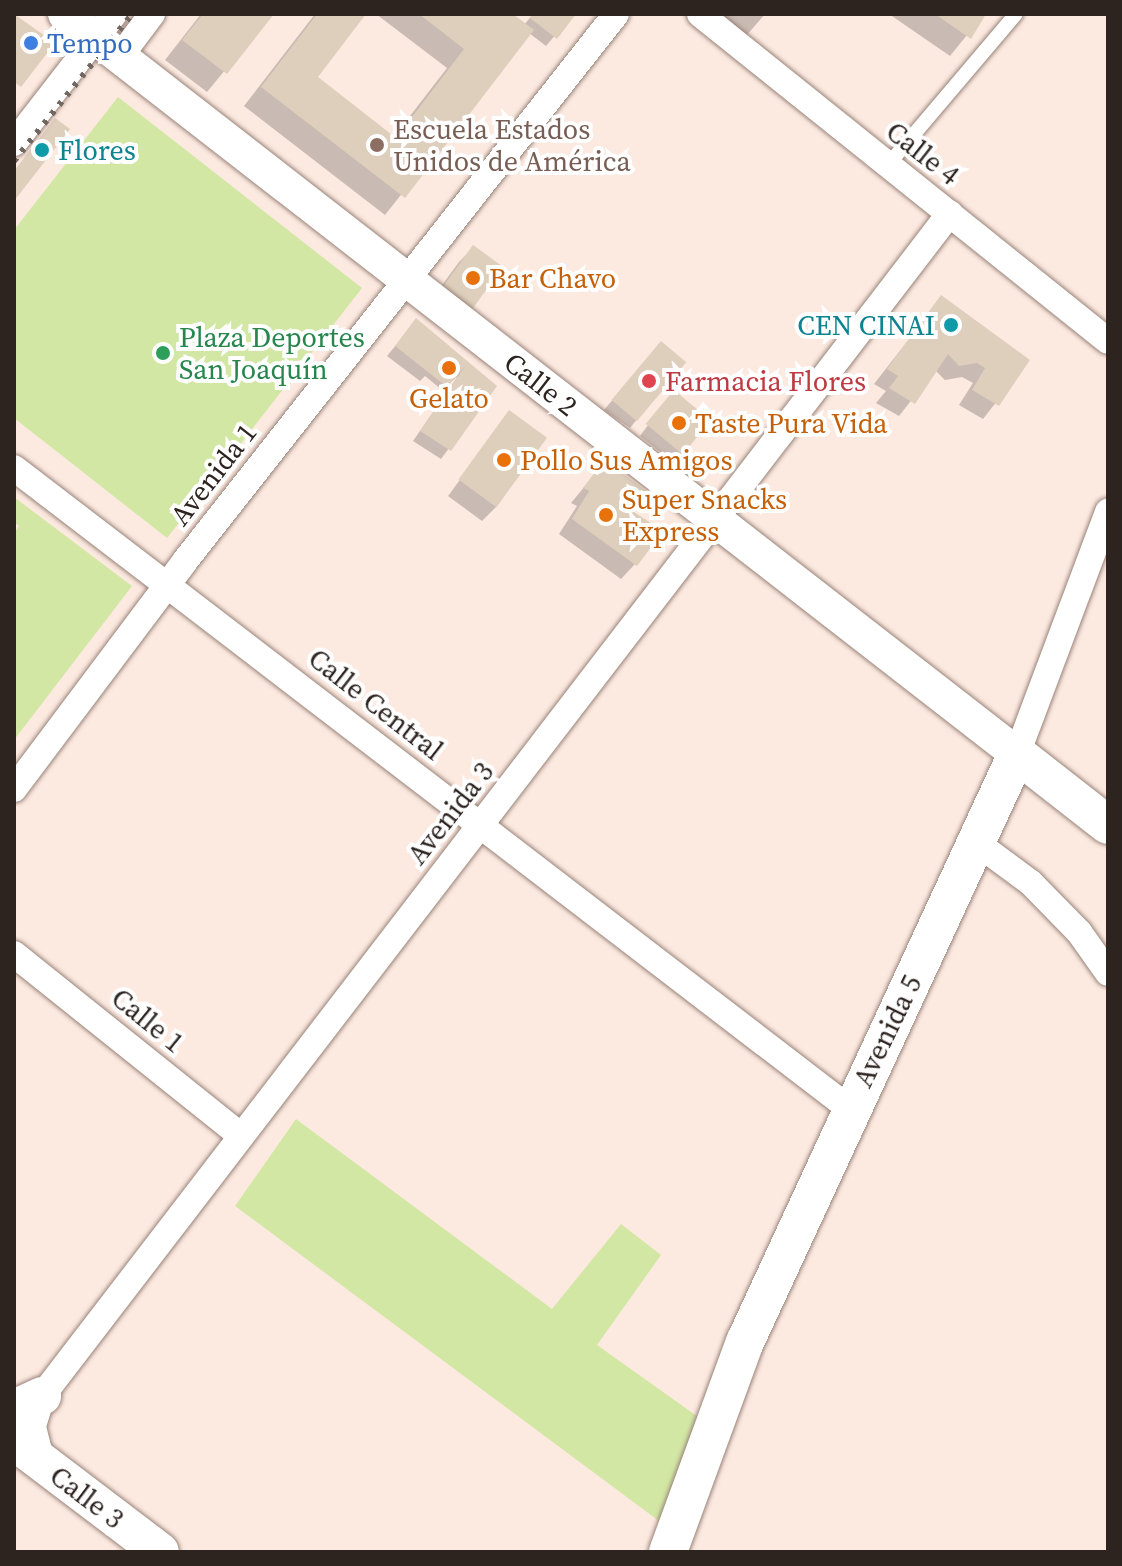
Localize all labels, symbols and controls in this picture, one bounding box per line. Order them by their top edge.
place label: Tempo [47,26,133,60]
marker: Tempo [22,34,40,52]
place label: Escuela Estados Unidos de América [393,112,631,178]
street label: Calle 4 [880,114,966,192]
place label: Flores [58,133,136,167]
marker: Escuela Estados Unidos de América [368,136,386,154]
marker: Flores [33,141,51,159]
place label: Bar Chavo [489,261,616,295]
marker: Bar Chavo [464,269,482,287]
place label: CEN CINAI [797,308,935,342]
marker: CEN CINAI [942,316,960,334]
place label: Plaza Deportes San Joaquín [179,320,365,386]
marker: Plaza Deportes San Joaquín [154,344,172,362]
street label: Calle 2 [498,345,584,423]
marker: Gelato [440,359,458,377]
place label: Farmacia Flores [665,364,866,398]
marker: Farmacia Flores [640,372,658,390]
place label: Gelato [409,381,489,415]
place label: Taste Pura Vida [695,406,888,440]
marker: Taste Pura Vida [670,414,688,432]
street label: Avenida 1 [163,416,263,532]
place label: Pollo Sus Amigos [520,443,733,477]
marker: Pollo Sus Amigos [495,451,513,469]
place label: Super Snacks Express [622,482,787,548]
marker: Super Snacks Express [597,506,615,524]
street label: Calle Central [302,641,450,767]
street label: Avenida 3 [400,755,500,871]
street label: Avenida 5 [845,970,929,1092]
street label: Calle 1 [105,981,191,1059]
street label: Calle 3 [44,1458,130,1536]

